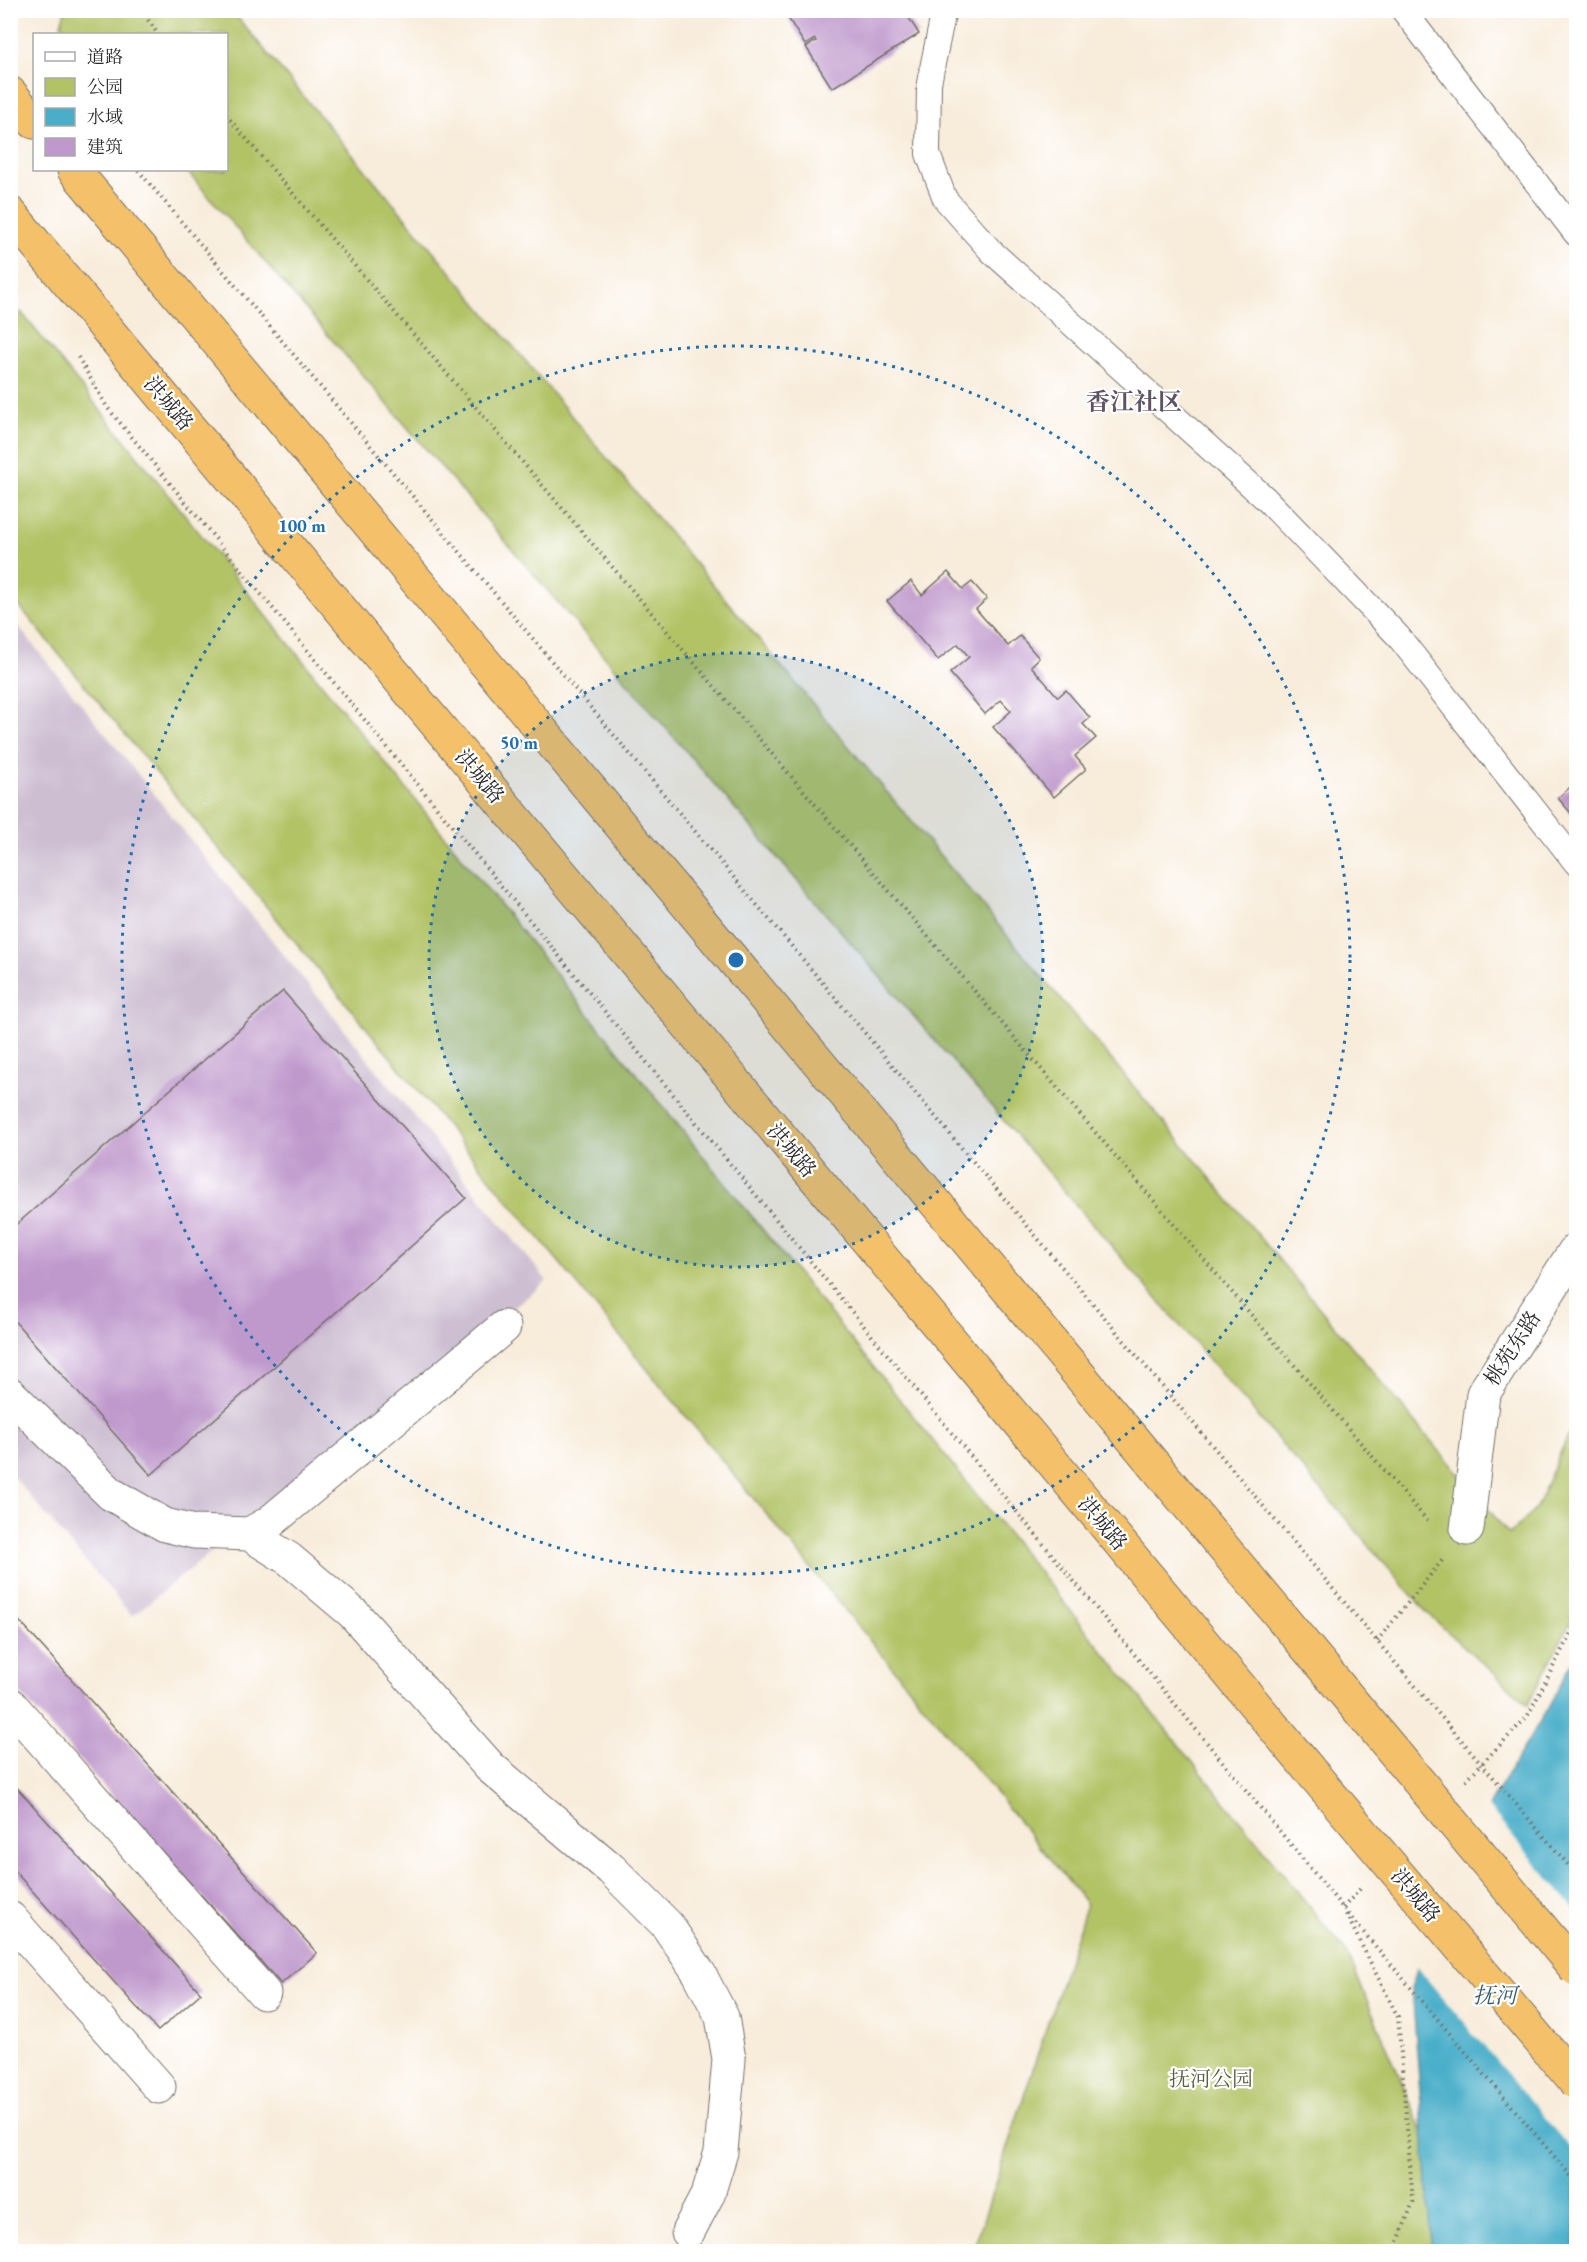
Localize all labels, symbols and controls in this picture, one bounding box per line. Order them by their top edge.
legend [33,33,228,171]
text: 道路 [87,45,123,68]
text: 公园 [87,75,123,98]
text: 水域 [87,105,123,128]
text: 建筑 [87,135,123,158]
street label: 洪城路 [138,370,200,436]
district label: 香江社区 [1086,386,1182,417]
text: 100 m [278,514,326,537]
text: 50 m [500,731,538,754]
street label: 洪城路 [449,743,511,809]
centre of rings [726,950,746,970]
street label: 洪城路 [761,1117,823,1183]
street label: 桃苑东路 [1478,1305,1546,1391]
street label: 洪城路 [1072,1490,1134,1556]
street label: 洪城路 [1385,1862,1447,1928]
water label: 抚河 [1473,1981,1521,2010]
park label: 抚河公园 [1169,2065,1253,2092]

